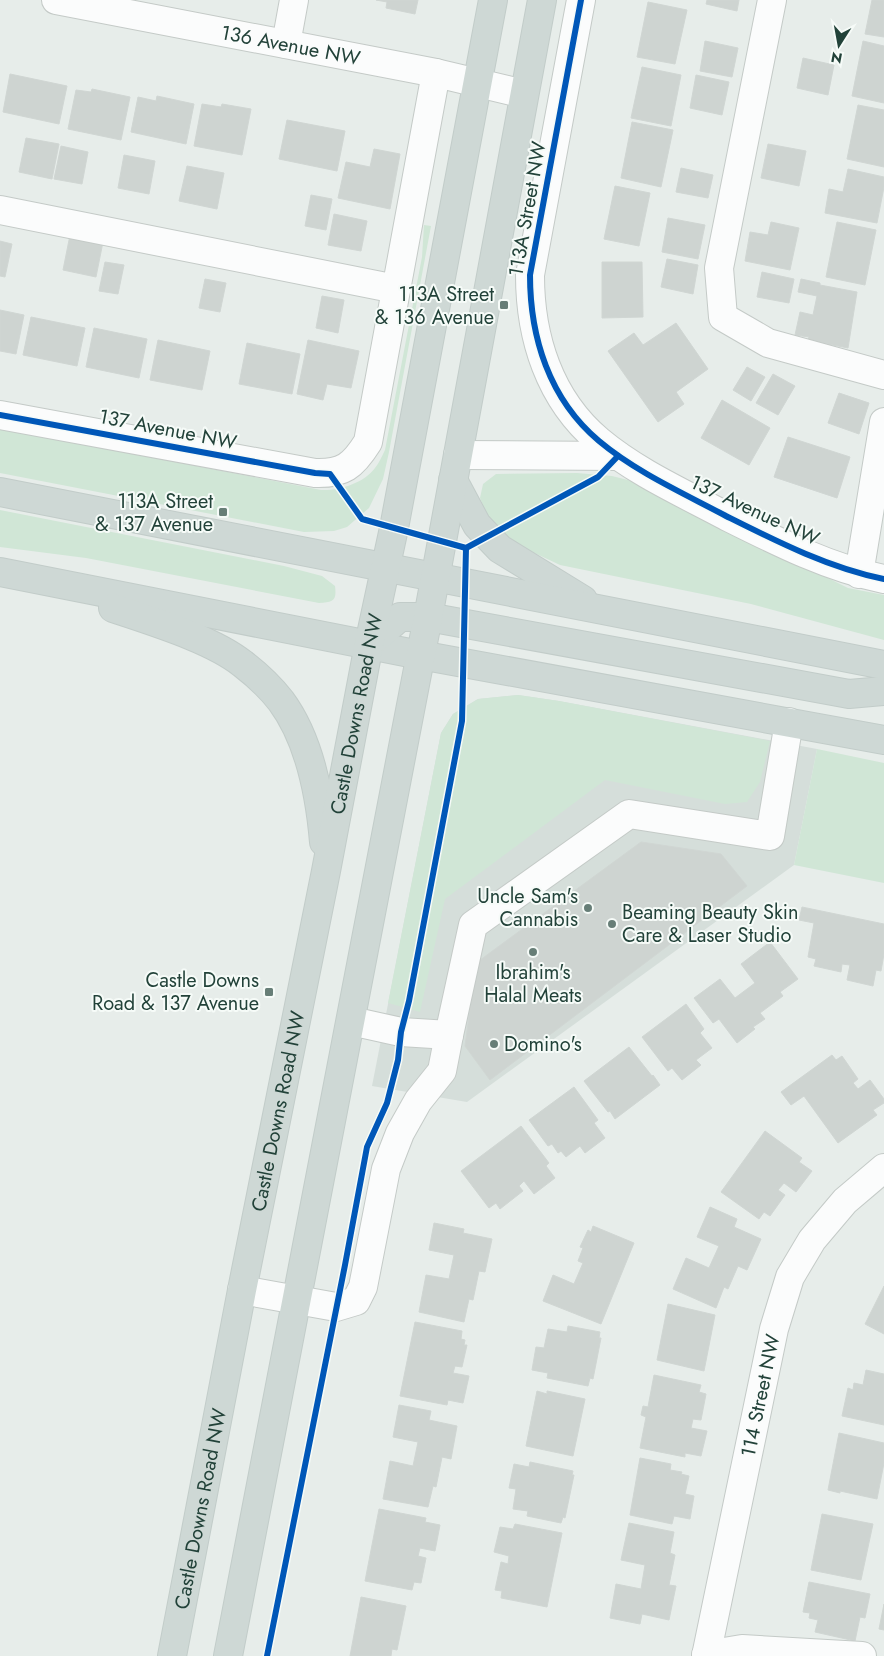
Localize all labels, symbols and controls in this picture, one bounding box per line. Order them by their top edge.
street label: 136 Avenue NW [219,18,363,73]
north arrow [814,20,864,70]
text: N [829,47,844,69]
street label: 113A Street NW [501,139,554,279]
place label: 113A Street & 136 Avenue [375,280,494,332]
marker: 113A Street & 136 Avenue [498,299,510,311]
street label: 137 Avenue NW [97,402,239,457]
street label: 137 Avenue NW [685,468,824,553]
place label: 113A Street & 137 Avenue [95,487,213,539]
marker: 113A Street & 137 Avenue [217,506,229,518]
street label: Castle Downs Road NW [323,611,390,817]
place label: Uncle Sam's Cannabis [477,882,578,934]
place label: Beaming Beauty Skin Care & Laser Studio [622,898,798,950]
marker: Uncle Sam's Cannabis [582,902,594,914]
marker: Beaming Beauty Skin Care & Laser Studio [606,918,618,930]
marker: Ibrahim's Halal Meats [527,946,539,958]
place label: Ibrahim's Halal Meats [484,958,582,1010]
place label: Castle Downs Road & 137 Avenue [92,966,259,1018]
marker: Castle Downs Road & 137 Avenue [263,986,275,998]
street label: Castle Downs Road NW [244,1008,313,1214]
place label: Domino's [504,1030,582,1059]
marker: Domino's [488,1038,500,1050]
street label: 114 Street NW [734,1331,788,1460]
street label: Castle Downs Road NW [167,1406,234,1612]

